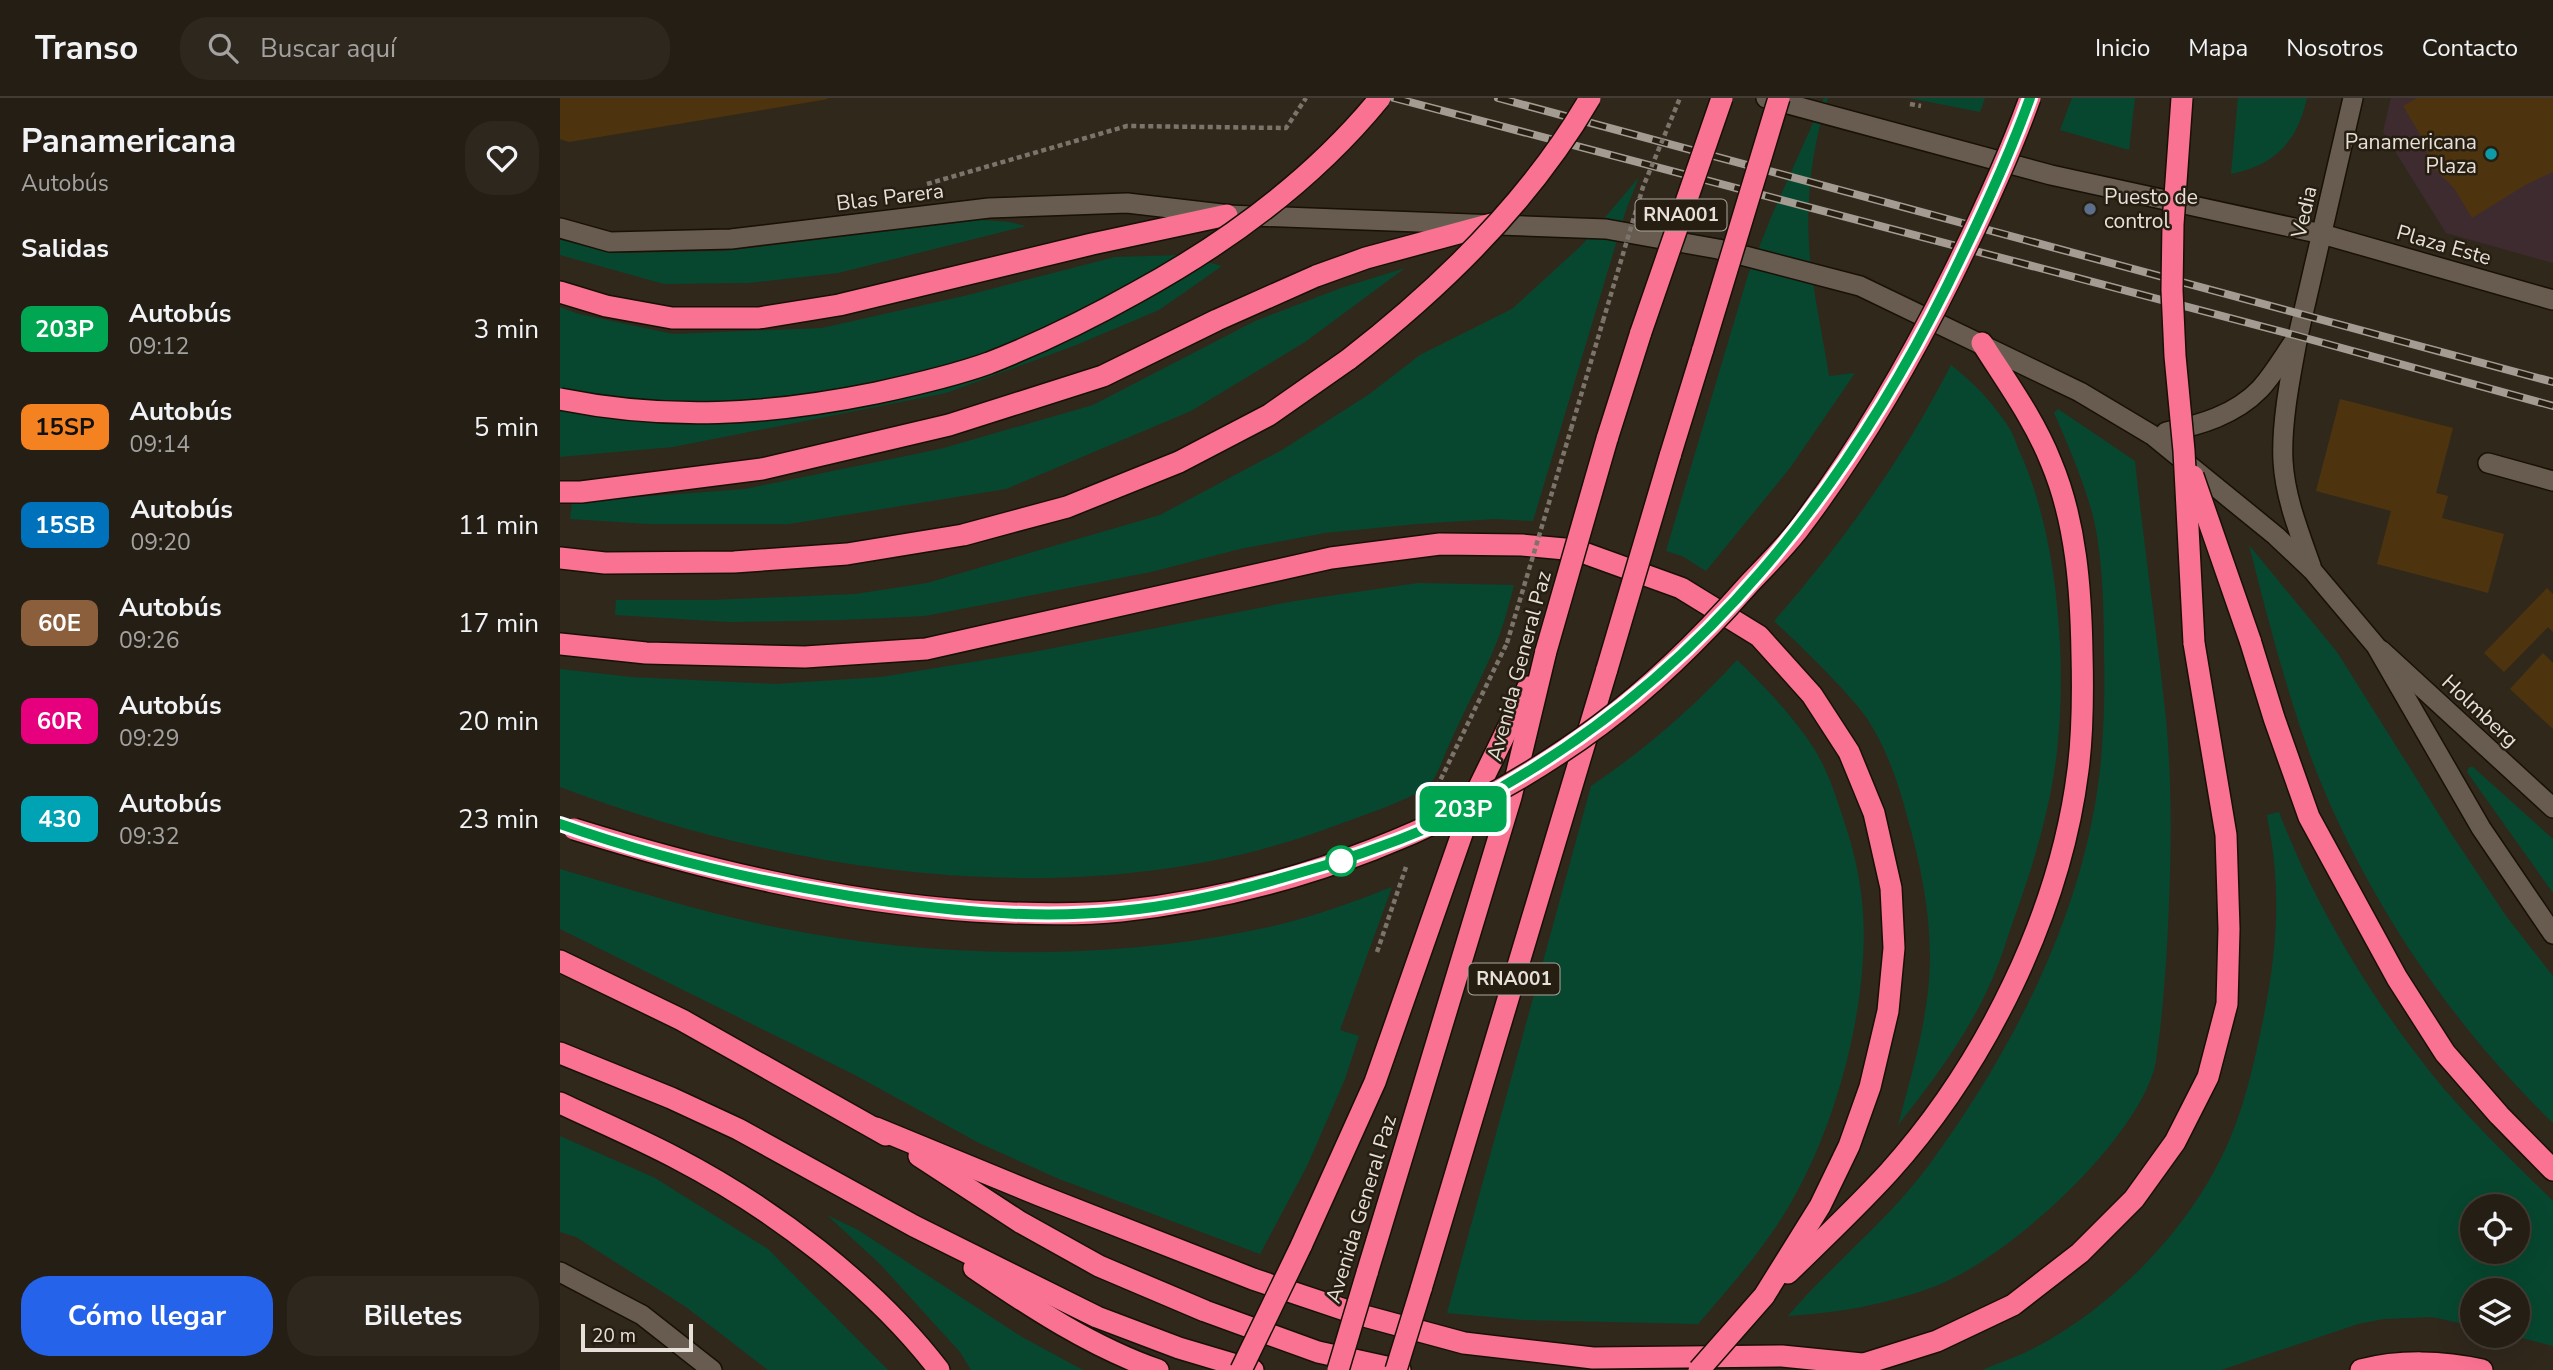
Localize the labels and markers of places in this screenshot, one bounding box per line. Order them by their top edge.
place label: Panamericana Plaza [2345,128,2477,180]
marker: Panamericana Plaza [2483,146,2499,162]
place label: Puesto de control [2104,183,2198,235]
marker: Puesto de control [2082,201,2098,217]
unlabelled marker [1326,846,1356,876]

